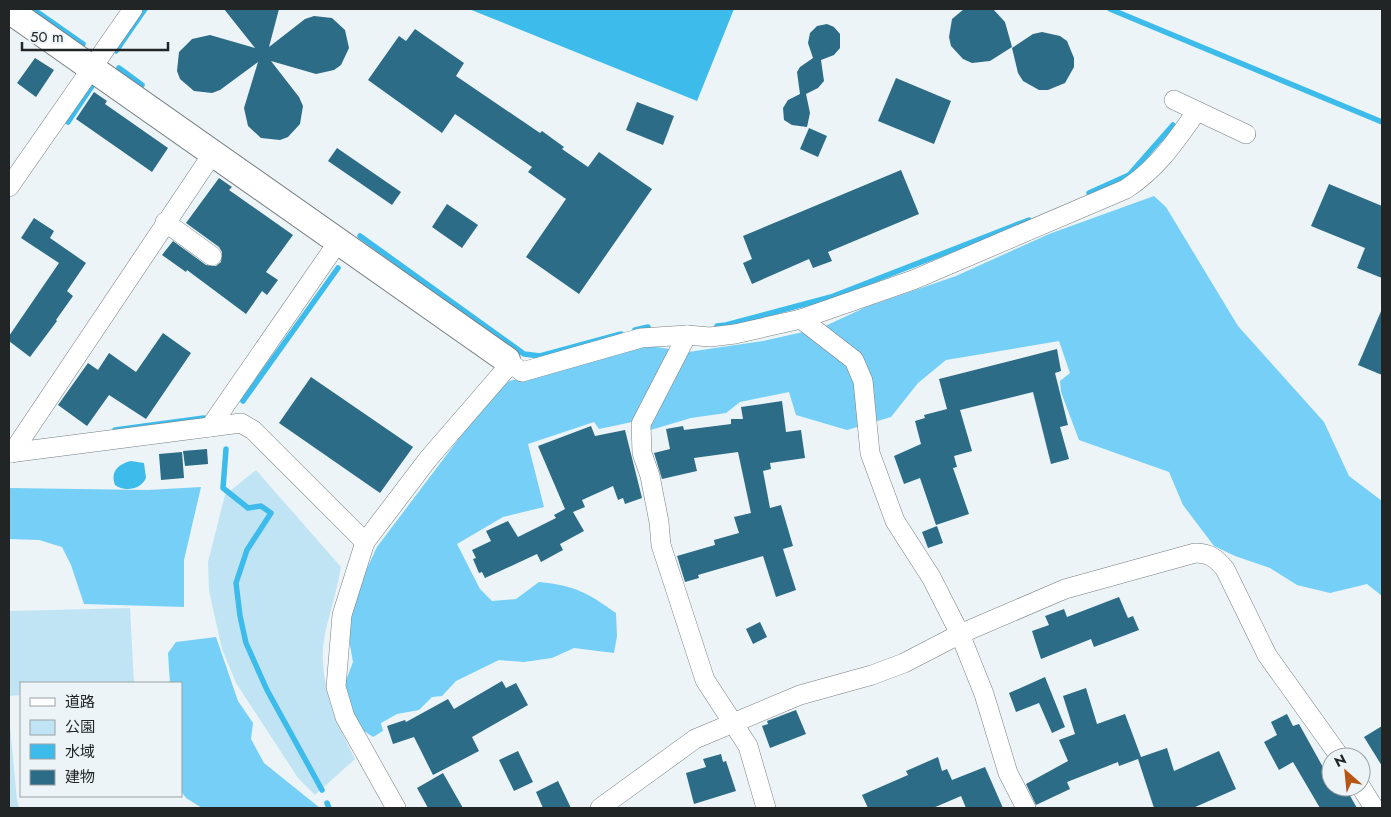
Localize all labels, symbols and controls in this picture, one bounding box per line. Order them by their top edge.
scale bar [22,20,169,52]
text: 50 m [30,26,64,48]
legend [20,682,182,797]
text: 道路 [65,691,95,713]
text: 公園 [65,716,95,738]
text: 水域 [65,741,95,763]
north arrow [1321,747,1371,797]
text: N [1331,749,1350,772]
text: 建物 [65,766,95,788]

